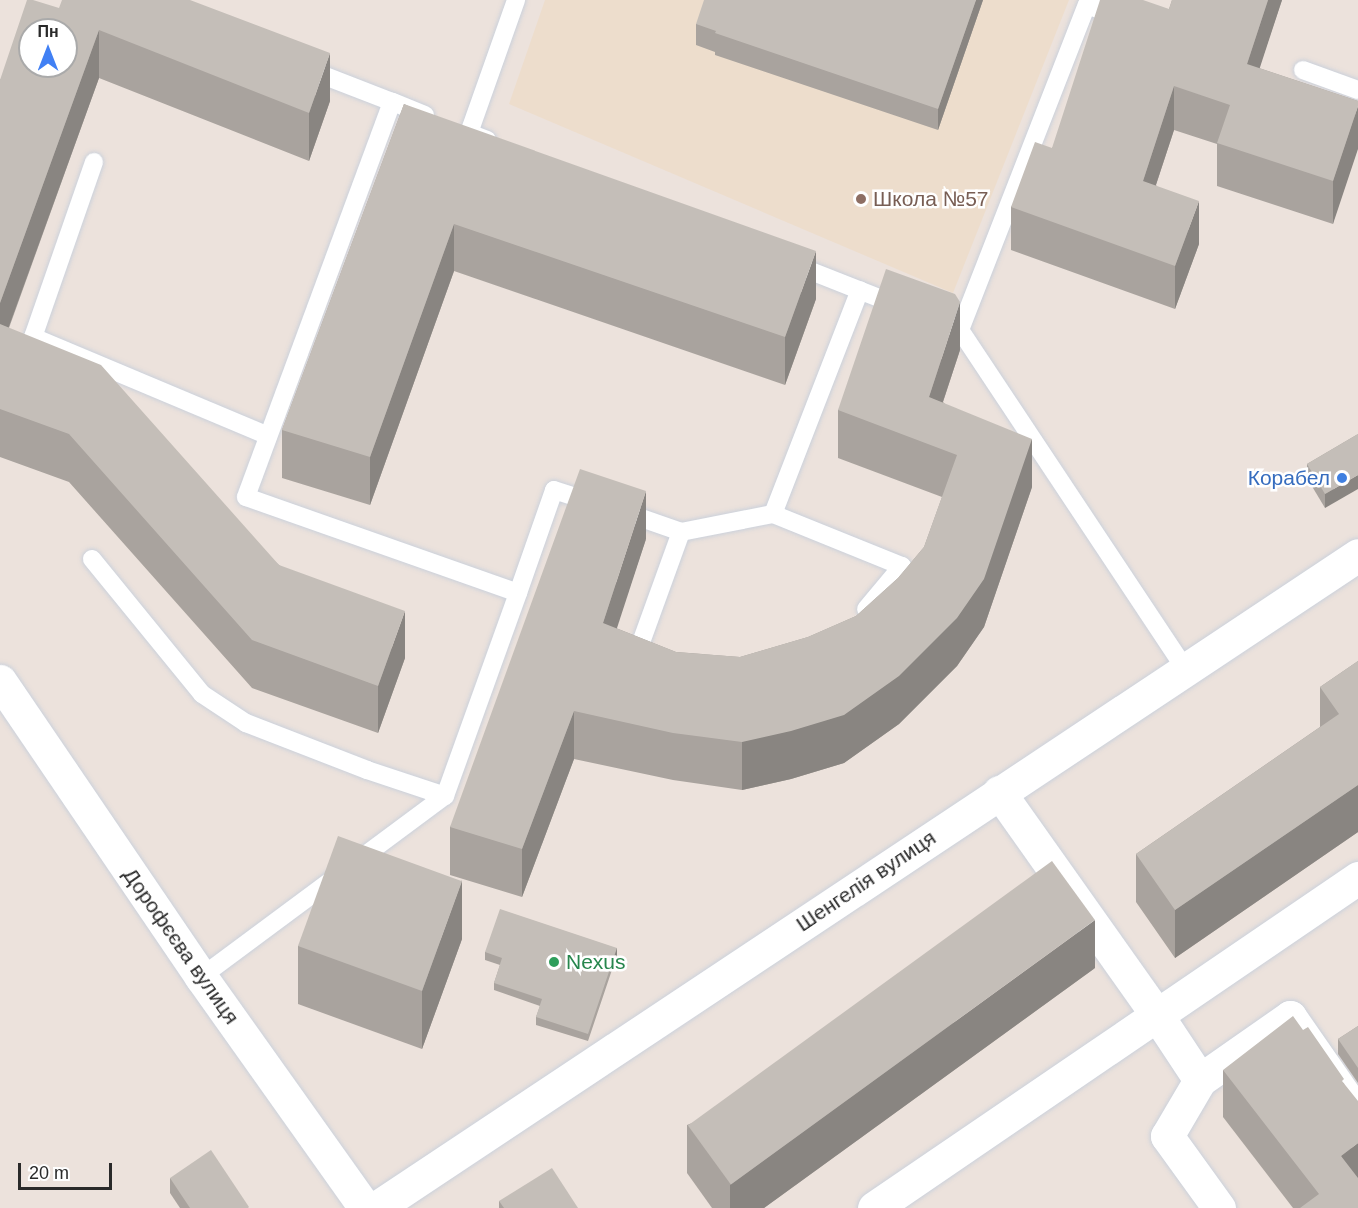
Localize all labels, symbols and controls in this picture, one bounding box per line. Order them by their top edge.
north arrow [18,18,78,78]
text: Пн [37,23,59,40]
place label: Школа №57 [873,186,989,212]
marker: Школа №57 [854,192,868,206]
place label: Корабел [1248,465,1330,491]
marker: Корабел [1335,471,1349,485]
street label: Шенгелія вулиця [791,825,941,937]
street label: Дорофєєва вулиця [118,863,244,1029]
place label: Nexus [566,949,626,975]
marker: Nexus [547,955,561,969]
scale bar [21,1151,116,1189]
text: 20 m [29,1163,69,1183]

